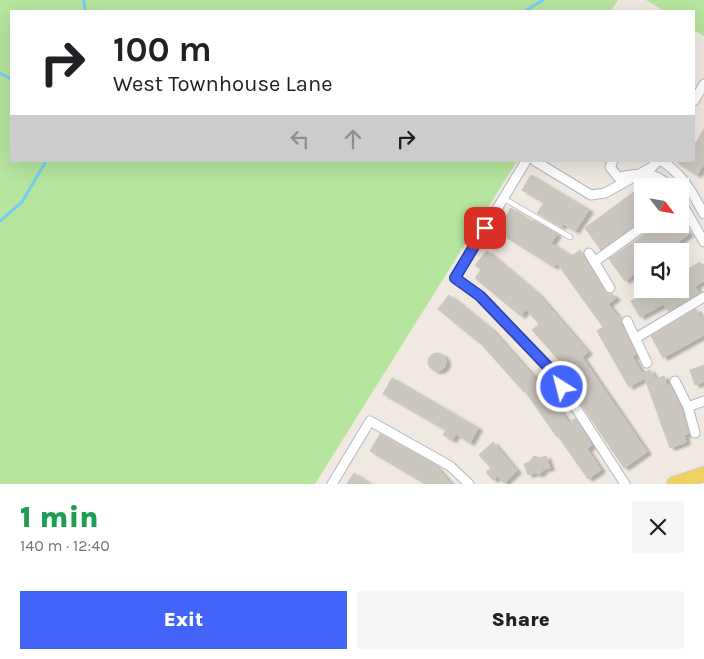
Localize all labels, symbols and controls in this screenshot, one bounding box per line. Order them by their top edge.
text: 100 m [113,29,212,70]
icon: right [30,30,95,95]
text: West Townhouse Lane [113,71,333,97]
icon: left [286,125,314,153]
icon: ahead [339,125,367,153]
icon: right [392,125,420,153]
north arrow [634,178,689,232]
map controls [634,178,689,298]
pin [464,207,506,249]
icon: arrive [471,214,499,242]
button: sound [634,243,689,298]
position arrow [535,360,587,412]
text: 1 min [20,499,99,535]
button: close [632,501,684,553]
text: 140 m · 12:40 [20,536,110,555]
button: Exit [20,591,347,649]
button: Share [357,591,684,649]

